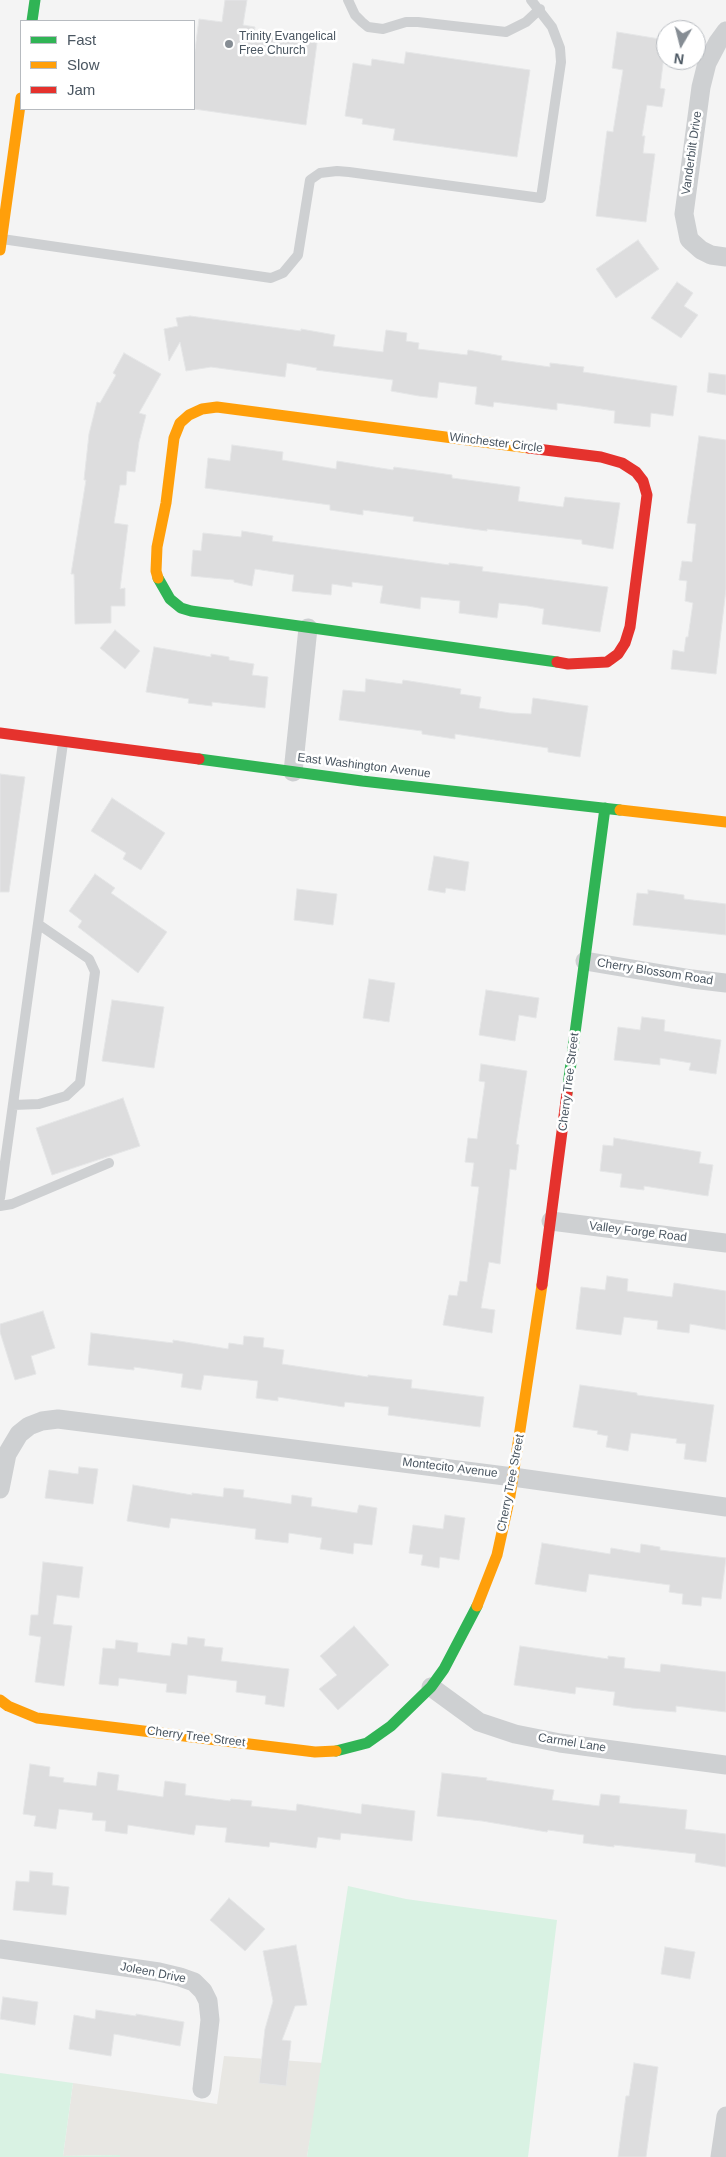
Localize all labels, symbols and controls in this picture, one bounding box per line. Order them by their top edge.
legend [20,20,195,110]
north arrow [656,20,706,70]
place label: Trinity Evangelical Free Church [239,30,336,58]
text: Fast [67,31,96,48]
marker: Trinity Evangelical Free Church [223,38,235,50]
text: N [673,50,685,67]
text: Slow [67,56,100,73]
text: Jam [67,81,95,98]
street label: Vanderbilt Drive [679,110,705,196]
street label: Winchester Circle [448,430,544,456]
street label: East Washington Avenue [297,751,431,781]
street label: Cherry Blossom Road [596,956,714,988]
street label: Cherry Tree Street [556,1032,582,1132]
street label: Valley Forge Road [588,1219,688,1245]
street label: Cherry Tree Street [494,1433,528,1533]
street label: Montecito Avenue [402,1455,498,1481]
street label: Cherry Tree Street [146,1724,246,1750]
street label: Carmel Lane [537,1731,607,1755]
street label: Joleen Drive [119,1960,187,1986]

